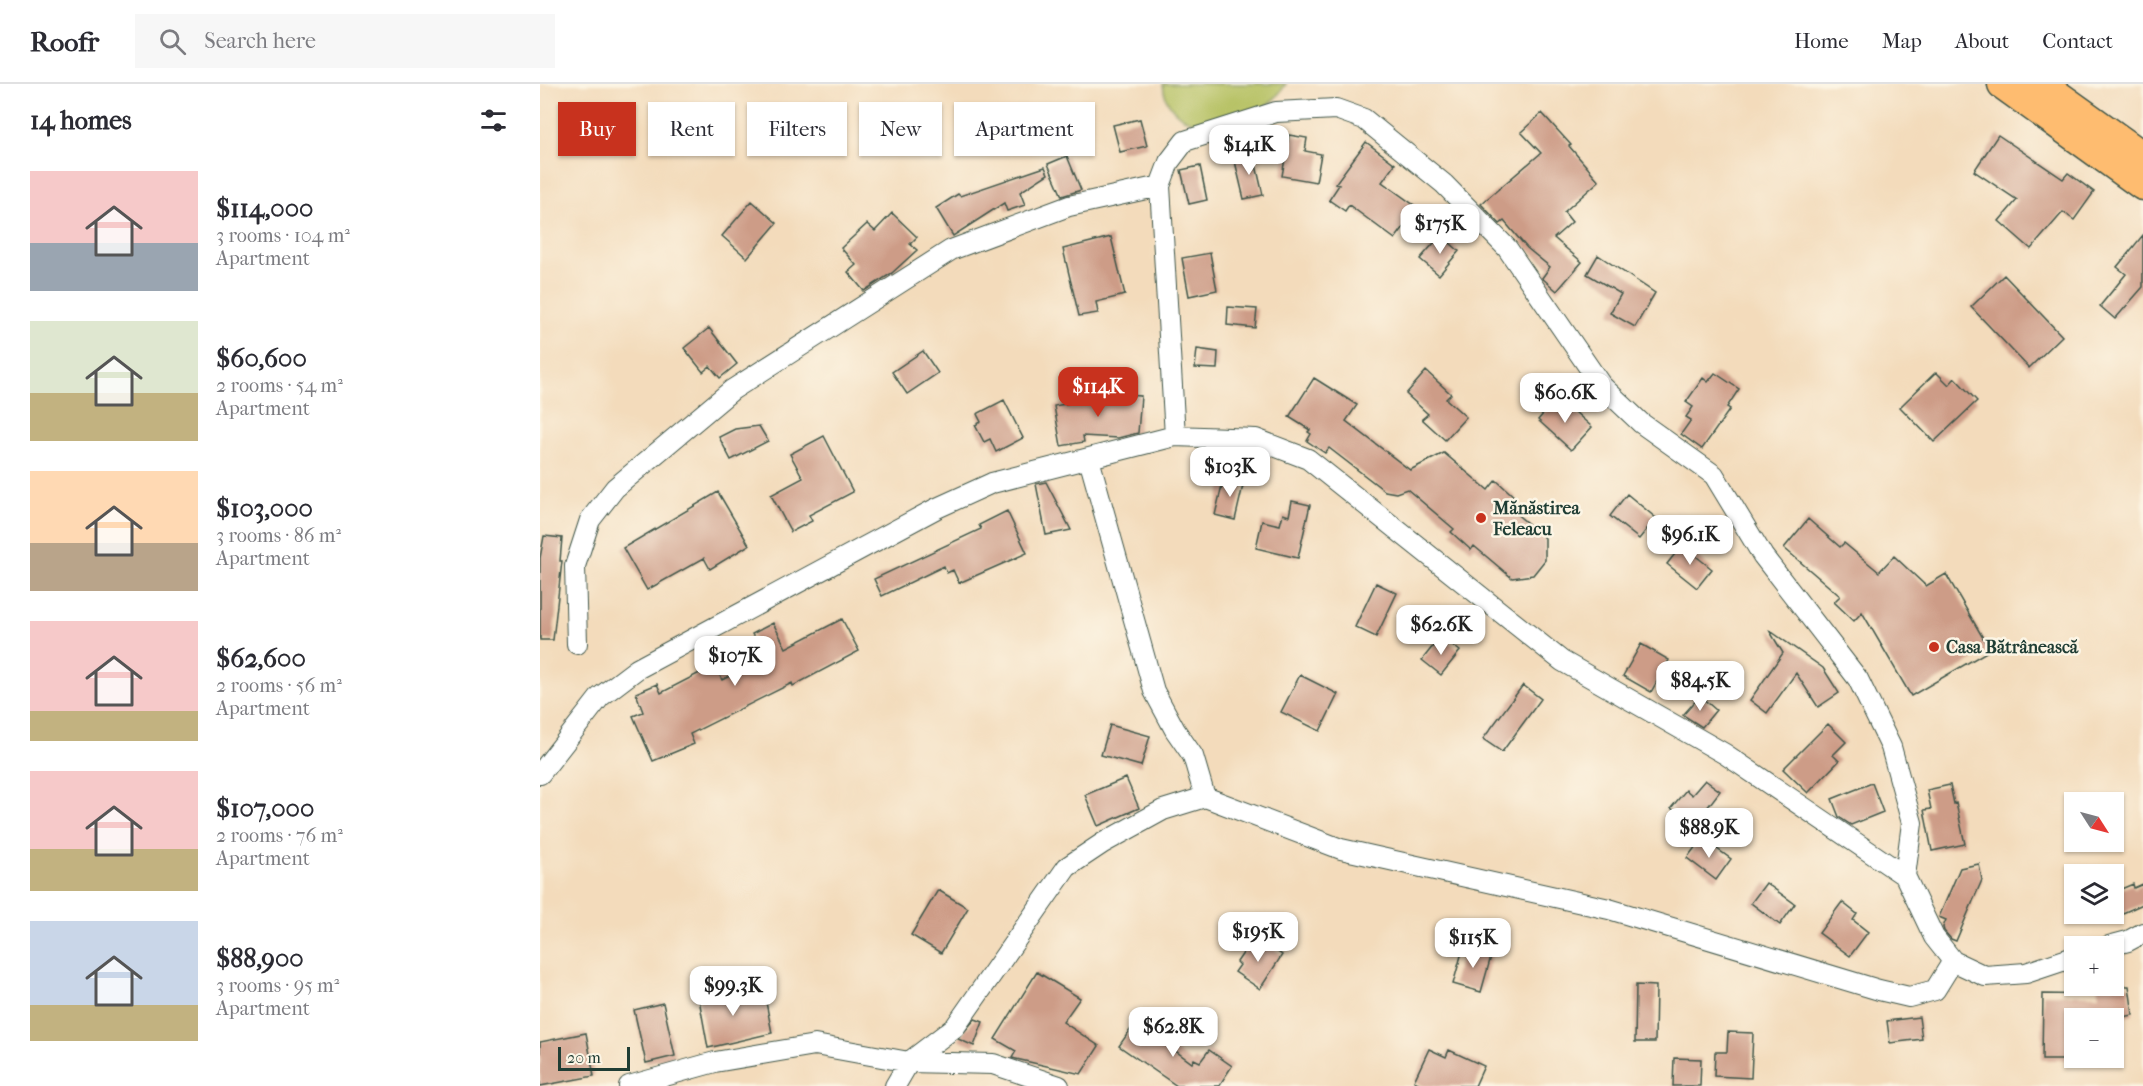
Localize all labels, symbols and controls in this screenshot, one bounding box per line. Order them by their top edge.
search box [135,14,555,68]
text: Roofr [30,25,99,58]
icon: search [156,25,189,58]
text: Search here [204,28,316,54]
text: Home [1794,29,1849,53]
text: Map [1882,29,1922,53]
text: About [1955,29,2009,53]
text: Contact [2042,29,2113,53]
chip: Buy [558,102,636,156]
chip: Rent [648,102,735,156]
chip: Filters [747,102,847,156]
chip: New [859,102,942,156]
chip: Apartment [954,102,1095,156]
icon: filters [477,104,510,137]
text: 14 homes [30,105,132,136]
pin: $141K [1207,125,1291,176]
text: $141K [1223,133,1275,156]
text: $114,000 [216,193,313,224]
icon: home [78,195,150,267]
pin: $175K [1398,204,1482,255]
text: $175K [1415,212,1465,235]
text: 3 rooms · 104 m² [216,224,350,247]
text: Apartment [216,247,310,270]
text: $60,600 [216,343,307,374]
icon: home [78,345,150,417]
pin: $114K [1056,367,1140,418]
pin: $60.6K [1516,373,1614,424]
text: 2 rooms · 54 m² [216,374,343,397]
text: $114K [1072,375,1124,398]
text: $60.6K [1534,381,1596,404]
text: Apartment [216,397,310,420]
pin: $103K [1188,447,1272,498]
text: $103K [1204,455,1256,478]
text: $103,000 [216,493,313,524]
icon: home [78,495,150,567]
place label: Mănăstirea Feleacu [1492,498,1580,540]
marker: Mănăstirea Feleacu [1474,511,1488,525]
pin: $96.1K [1641,515,1739,566]
text: $96.1K [1661,523,1719,546]
text: 3 rooms · 86 m² [216,524,341,547]
text: Apartment [216,547,310,570]
pin: $62.6K [1392,605,1490,656]
text: $62.6K [1410,613,1472,636]
pin: $107K [693,636,777,687]
place label: Casa Bătrânească [1946,637,2079,658]
marker: Casa Bătrânească [1927,640,1941,654]
text: $62,600 [216,643,306,674]
text: $107K [708,644,762,667]
icon: home [78,645,150,717]
pin: $84.5K [1651,661,1749,712]
text: $84.5K [1670,669,1730,692]
text: 2 rooms · 56 m² [216,674,342,697]
text: Apartment [216,697,310,720]
north arrow [2064,792,2124,852]
map controls [2064,792,2124,1068]
text: $107,000 [216,793,314,824]
icon: home [78,795,150,867]
pin: $88.9K [1660,808,1758,859]
text: $88.9K [1679,816,1739,839]
text: 2 rooms · 76 m² [216,824,343,847]
text: Apartment [216,847,310,870]
button: layers [2064,864,2124,924]
pin: $195K [1216,912,1300,963]
pin: $115K [1431,918,1515,969]
text: $195K [1232,920,1284,943]
text: $115K [1449,926,1497,949]
button: + [2064,936,2124,996]
text: $88,900 [216,943,304,974]
icon: home [78,945,150,1017]
pin: $99.3K [684,966,782,1017]
text: 3 rooms · 95 m² [216,974,339,997]
text: $99.3K [704,974,762,997]
text: Apartment [216,997,310,1020]
pin: $62.8K [1124,1007,1222,1058]
button: − [2064,1008,2124,1068]
text: $62.8K [1143,1015,1203,1038]
scale bar [558,1044,630,1072]
text: 20 m [567,1048,601,1067]

